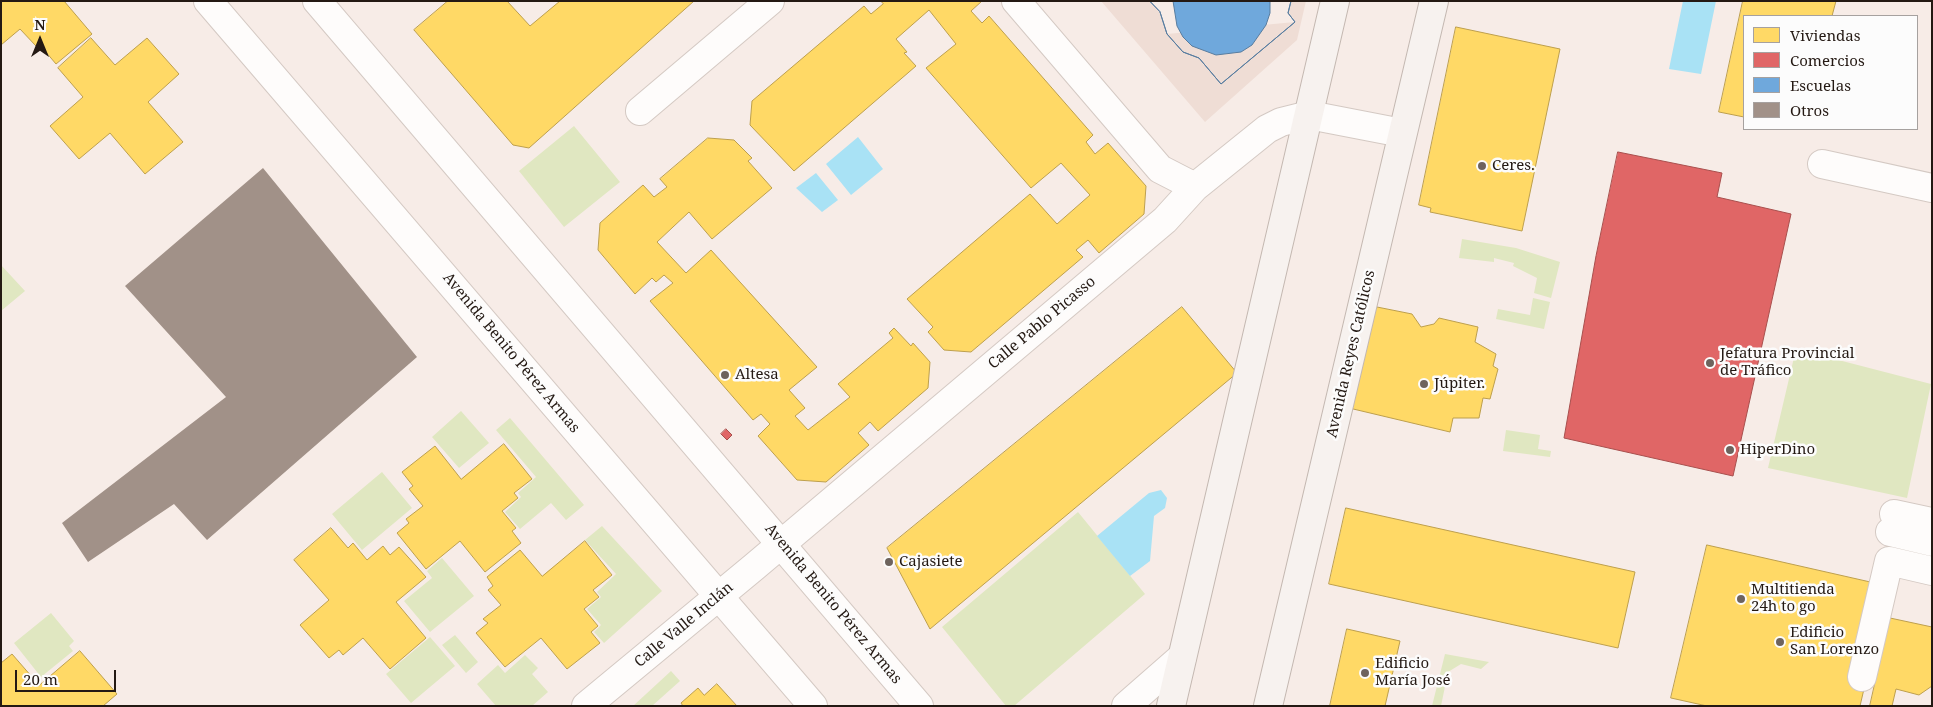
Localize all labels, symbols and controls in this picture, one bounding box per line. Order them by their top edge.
north arrow [15,15,65,65]
text: N [34,15,46,34]
legend [1743,15,1918,130]
text: Viviendas [1790,25,1861,45]
text: Comercios [1790,50,1865,70]
text: Escuelas [1790,75,1851,95]
text: Otros [1790,100,1829,120]
place label: Ceres. [1492,157,1535,175]
marker: Ceres. [1476,160,1488,172]
street label: Avenida Benito Pérez Armas [439,269,583,437]
street label: Avenida Reyes Católicos [1323,269,1379,439]
street label: Calle Pablo Picasso [985,273,1099,373]
place label: Jefatura Provincial de Tráfico [1720,345,1854,380]
marker: Jefatura Provincial de Tráfico [1704,357,1716,369]
place label: Altesa [735,366,779,384]
marker: Altesa [719,369,731,381]
place label: Júpiter. [1434,375,1485,393]
marker: Júpiter. [1418,378,1430,390]
place label: HiperDino [1740,441,1815,459]
marker: HiperDino [1724,444,1736,456]
street label: Avenida Benito Pérez Armas [761,520,905,688]
place label: Cajasiete [899,553,962,571]
marker: Cajasiete [883,556,895,568]
street label: Calle Valle Inclán [631,579,737,671]
place label: Multitienda 24h to go [1751,581,1835,616]
marker: Multitienda 24h to go [1735,593,1747,605]
place label: Edificio San Lorenzo [1790,624,1879,659]
marker: Edificio San Lorenzo [1774,636,1786,648]
place label: Edificio María José [1375,655,1451,690]
scale bar [18,660,119,692]
marker: Edificio María José [1359,667,1371,679]
text: 20 m [23,669,58,689]

